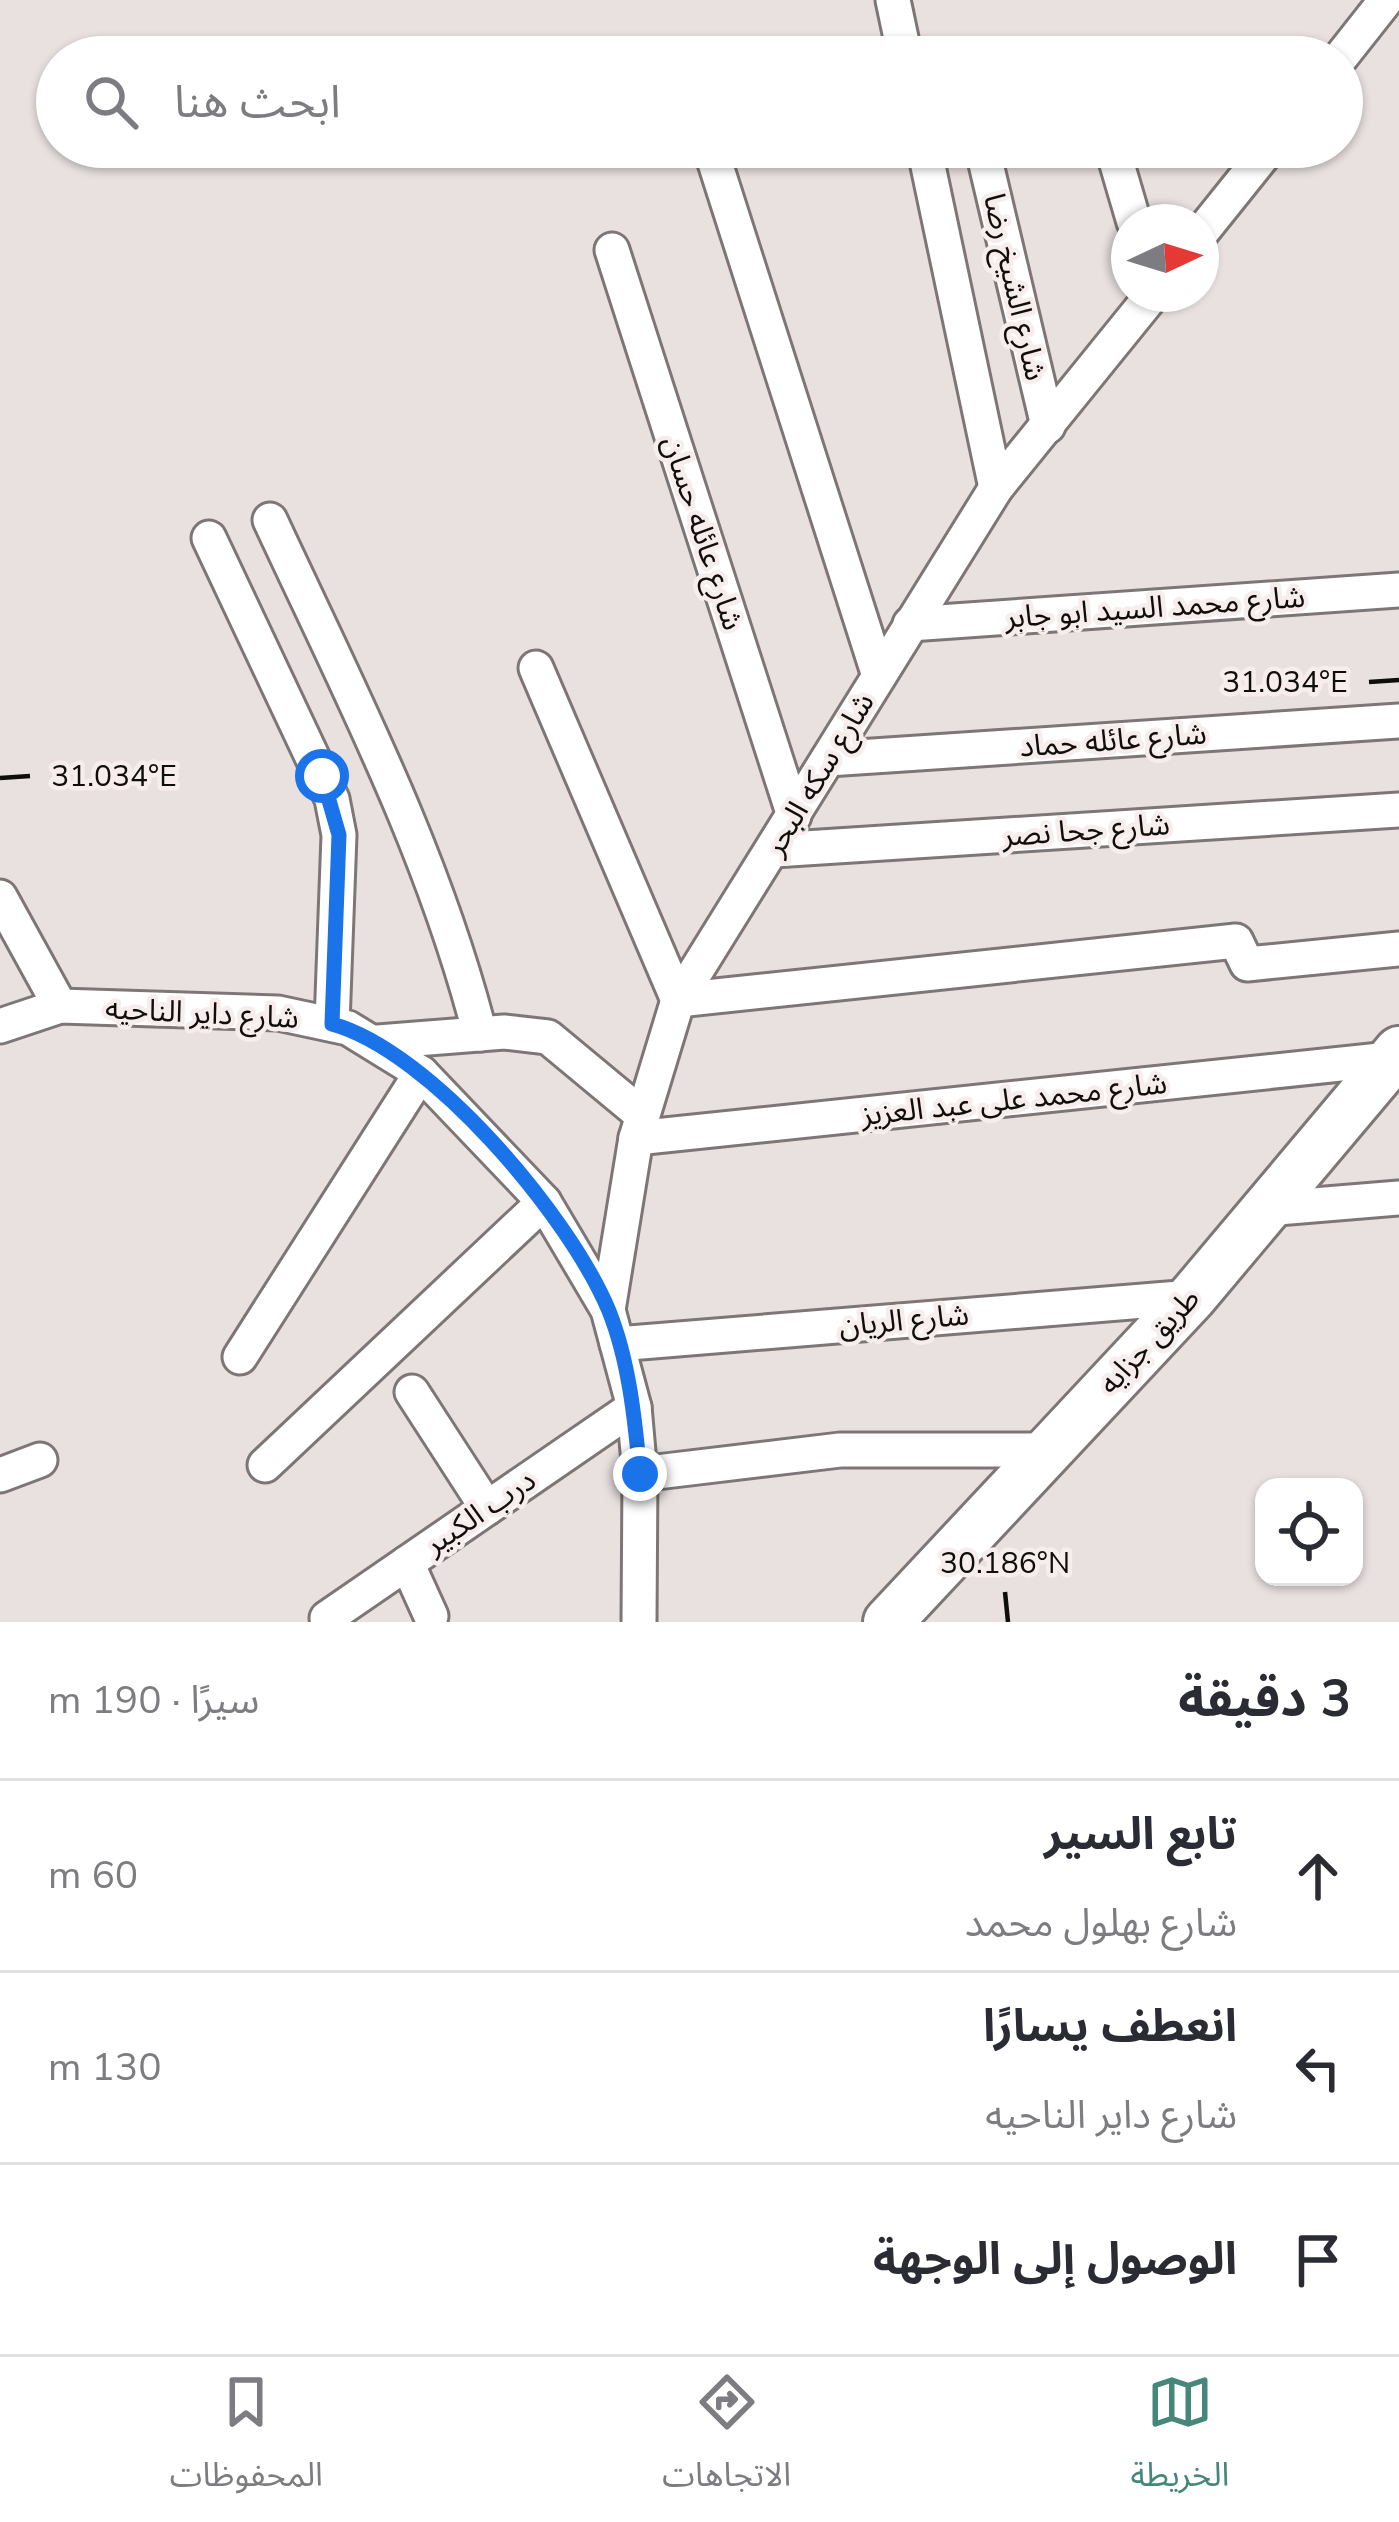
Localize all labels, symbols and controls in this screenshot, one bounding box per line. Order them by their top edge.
search box [36,36,1363,168]
icon: search [78,69,144,135]
text: ابحث هنا [174,72,341,133]
street label: شارع الشيخ رضا [972,189,1056,385]
north arrow [1111,204,1219,312]
street label: شارع عائله حسان [651,431,753,636]
street label: شارع محمد السيد ابو جابر [1003,577,1307,640]
text: 31.034°E [1222,662,1348,703]
street label: شارع سكه البحر [754,685,885,865]
street label: شارع عائله حماد [1018,714,1208,768]
route start [295,749,349,803]
text: 31.034°E [51,756,177,797]
street label: شارع جحا نصر [1000,804,1171,858]
street label: شارع داير الناحيه [104,988,300,1040]
street label: شارع محمد على عبد العزيز [858,1063,1169,1137]
street label: طريق جزايه [1089,1279,1209,1403]
street label: شارع الريان [837,1294,971,1348]
route end [613,1447,667,1501]
street label: درب الكبير [416,1460,544,1565]
map controls [1255,1478,1363,1586]
button: locate [1255,1478,1363,1586]
text: 30.186°N [940,1543,1070,1584]
text: 3 دقيقة [1178,1664,1351,1734]
text: سيرًا · 190 m [48,1674,259,1727]
text: تابع السير [1044,1804,1237,1865]
icon: ahead [1285,1843,1351,1909]
text: 60 m [48,1849,138,1902]
text: شارع بهلول محمد [965,1897,1237,1950]
text: انعطف يسارًا [983,1996,1237,2057]
icon: left [1285,2035,1351,2101]
text: 130 m [48,2041,162,2094]
text: شارع داير الناحيه [985,2089,1237,2142]
icon: arrive [1285,2227,1351,2293]
text: الوصول إلى الوجهة [873,2229,1237,2290]
tab: المحفوظات [170,2369,323,2510]
tab: الاتجاهات [662,2369,791,2510]
tab: الخريطة [1130,2369,1229,2510]

